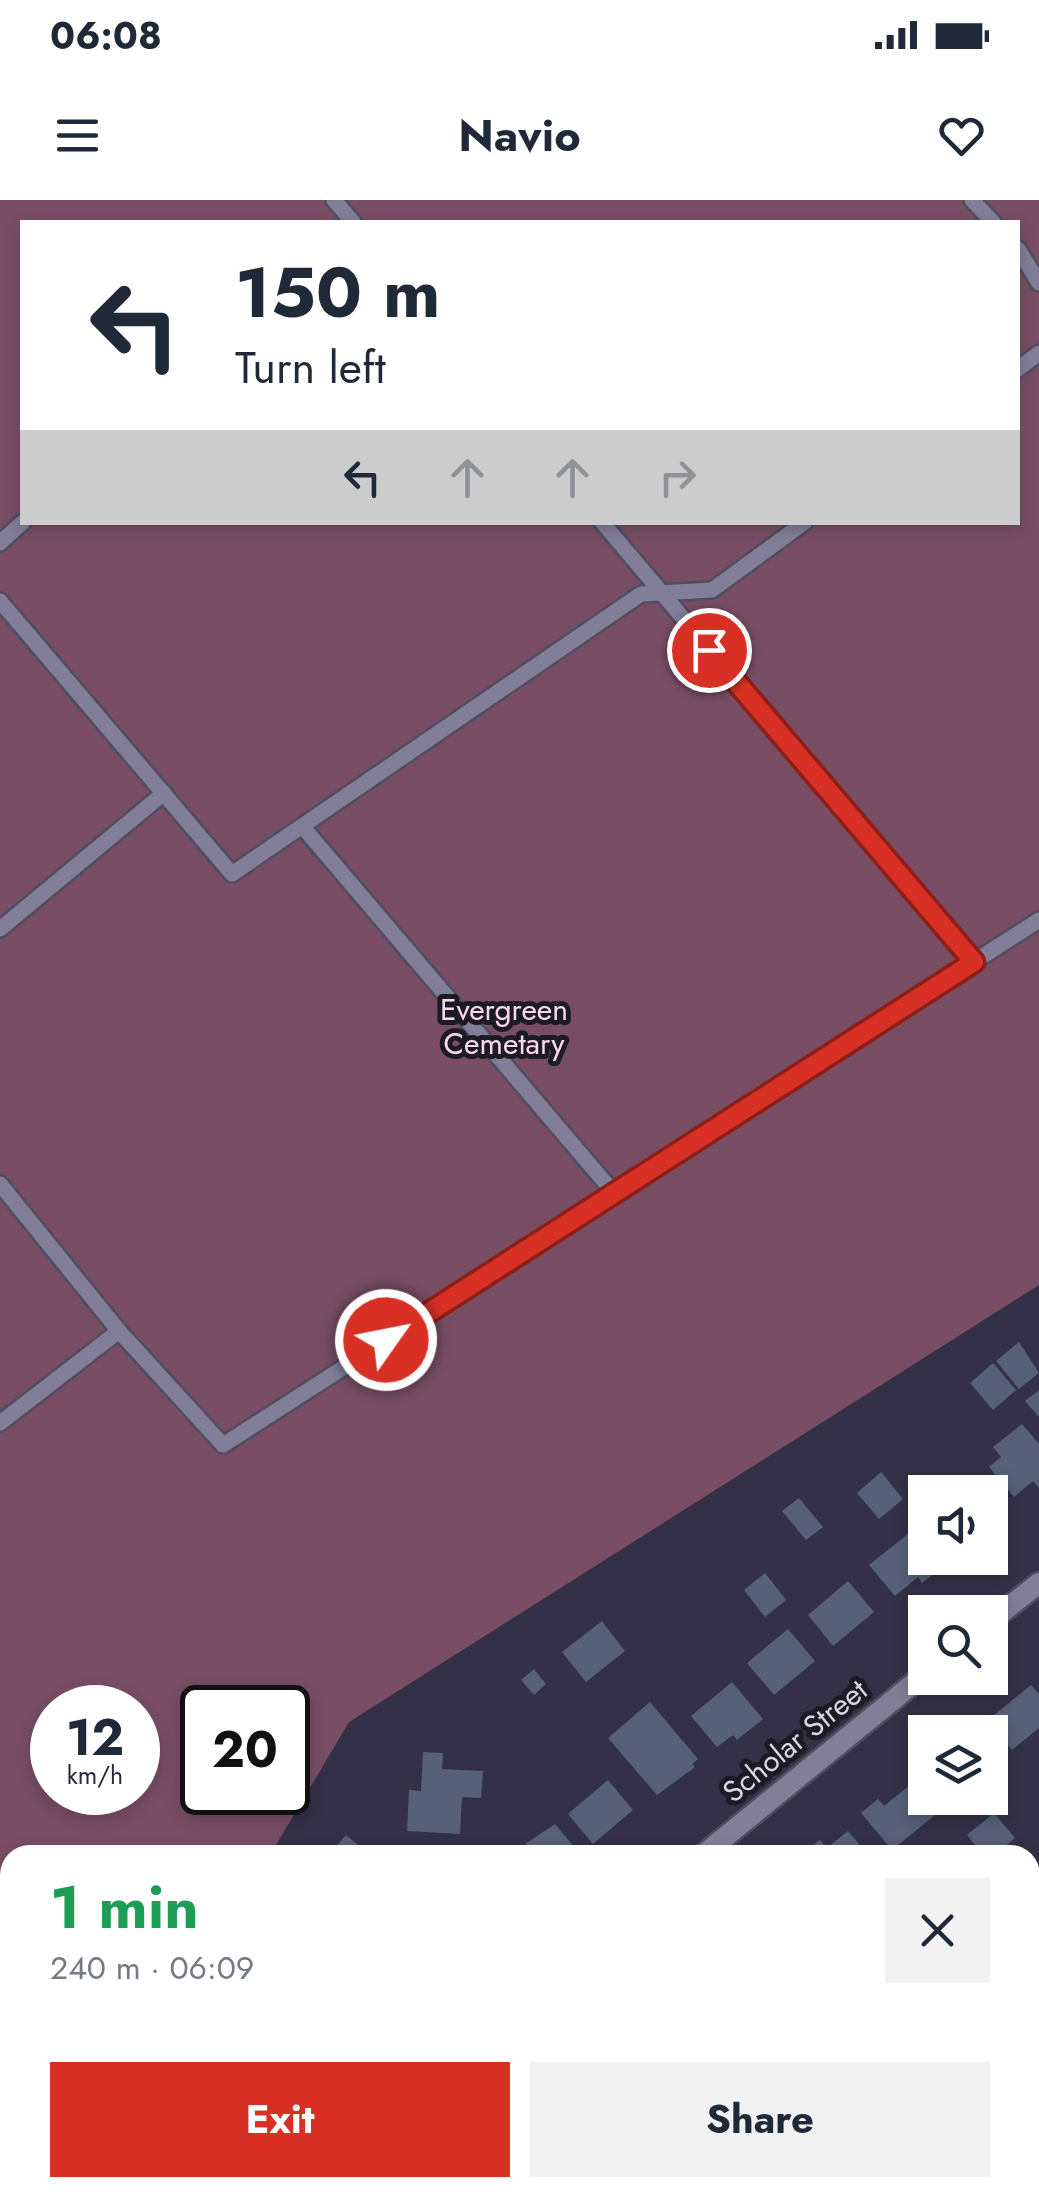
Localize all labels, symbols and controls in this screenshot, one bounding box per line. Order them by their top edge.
text: 06:08 [50,8,162,63]
text: Navio [458,103,581,168]
icon: menu [50,108,105,163]
icon: heart [934,108,989,163]
text: 150 m [235,242,441,343]
icon: left [70,260,200,390]
text: Turn left [235,335,386,400]
icon: left [335,450,390,505]
icon: ahead [440,450,495,505]
icon: ahead [545,450,600,505]
icon: right [650,450,705,505]
pin [667,608,752,693]
icon: arrive [682,623,737,678]
park label: Evergreen Cemetary [440,988,568,1065]
position arrow [334,1288,438,1392]
map controls [908,1475,1008,1815]
button: sound [908,1475,1008,1575]
button: search [908,1595,1008,1695]
street label: Scholar Street [713,1668,877,1812]
speed limit sign: 20 [180,1685,310,1815]
text: 12 [66,1701,124,1774]
button: layers [908,1715,1008,1815]
text: km/h [67,1757,123,1793]
text: 1 min [50,1864,199,1951]
button: close [885,1878,990,1983]
text: 240 m · 06:09 [50,1945,254,1991]
button: Exit [50,2062,510,2177]
button: Share [530,2062,990,2177]

